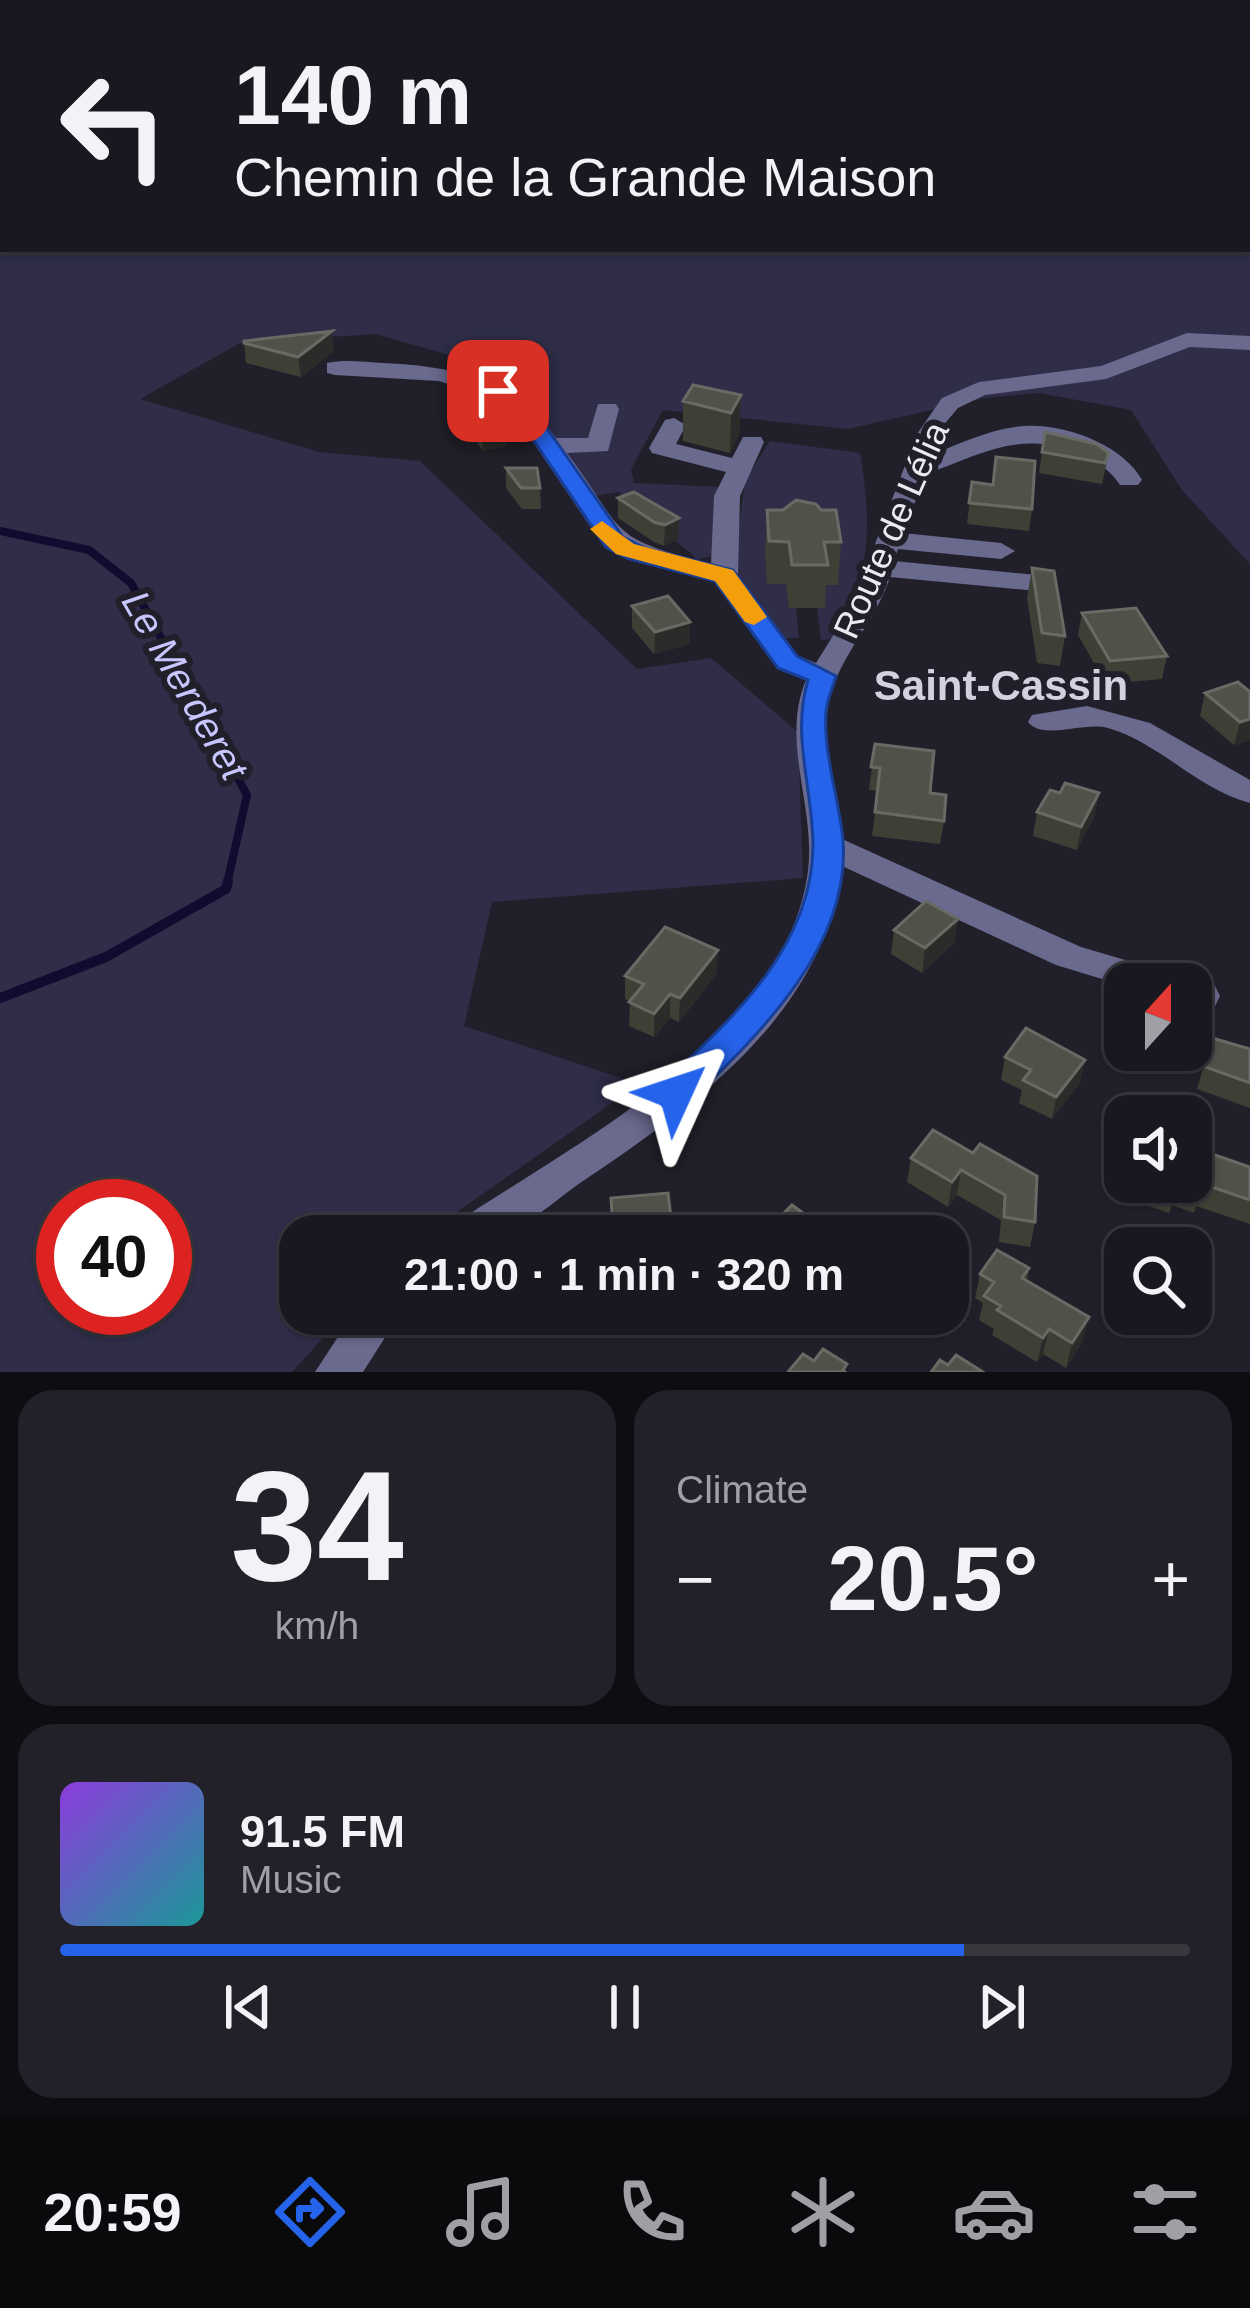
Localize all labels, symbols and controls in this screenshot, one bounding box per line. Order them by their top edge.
icon: left [36,48,192,204]
text: 140 m [234,48,472,142]
text: Chemin de la Grande Maison [234,147,936,207]
pin [447,340,549,442]
icon: arrive [465,358,531,424]
street label: Route de Lélia [825,415,957,644]
water label: Le Merderet [114,583,257,789]
district label: Saint-Cassin [874,662,1128,709]
north arrow [1104,963,1212,1071]
map controls [1104,963,1212,1335]
position arrow [613,1030,739,1156]
button: sound [1104,1095,1212,1203]
speed limit sign: 40 [36,1179,192,1335]
button: search [1104,1227,1212,1335]
text: 21:00 · 1 min · 320 m [404,1249,844,1300]
text: 34 [230,1439,404,1613]
text: Climate [676,1468,808,1511]
text: 20.5° [827,1529,1039,1629]
text: − [676,1542,715,1616]
text: + [1151,1542,1190,1616]
text: km/h [275,1604,359,1647]
text: 91.5 FM [240,1806,405,1857]
text: Music [240,1858,342,1901]
icon: previous [215,1974,281,2040]
icon: pause [592,1974,658,2040]
icon: next [969,1974,1035,2040]
icon: directions [268,2170,352,2254]
icon: music [439,2170,523,2254]
icon: phone [610,2170,694,2254]
icon: climate [781,2170,865,2254]
icon: car [952,2170,1036,2254]
icon: filters [1123,2170,1207,2254]
text: 20:59 [43,2182,182,2242]

